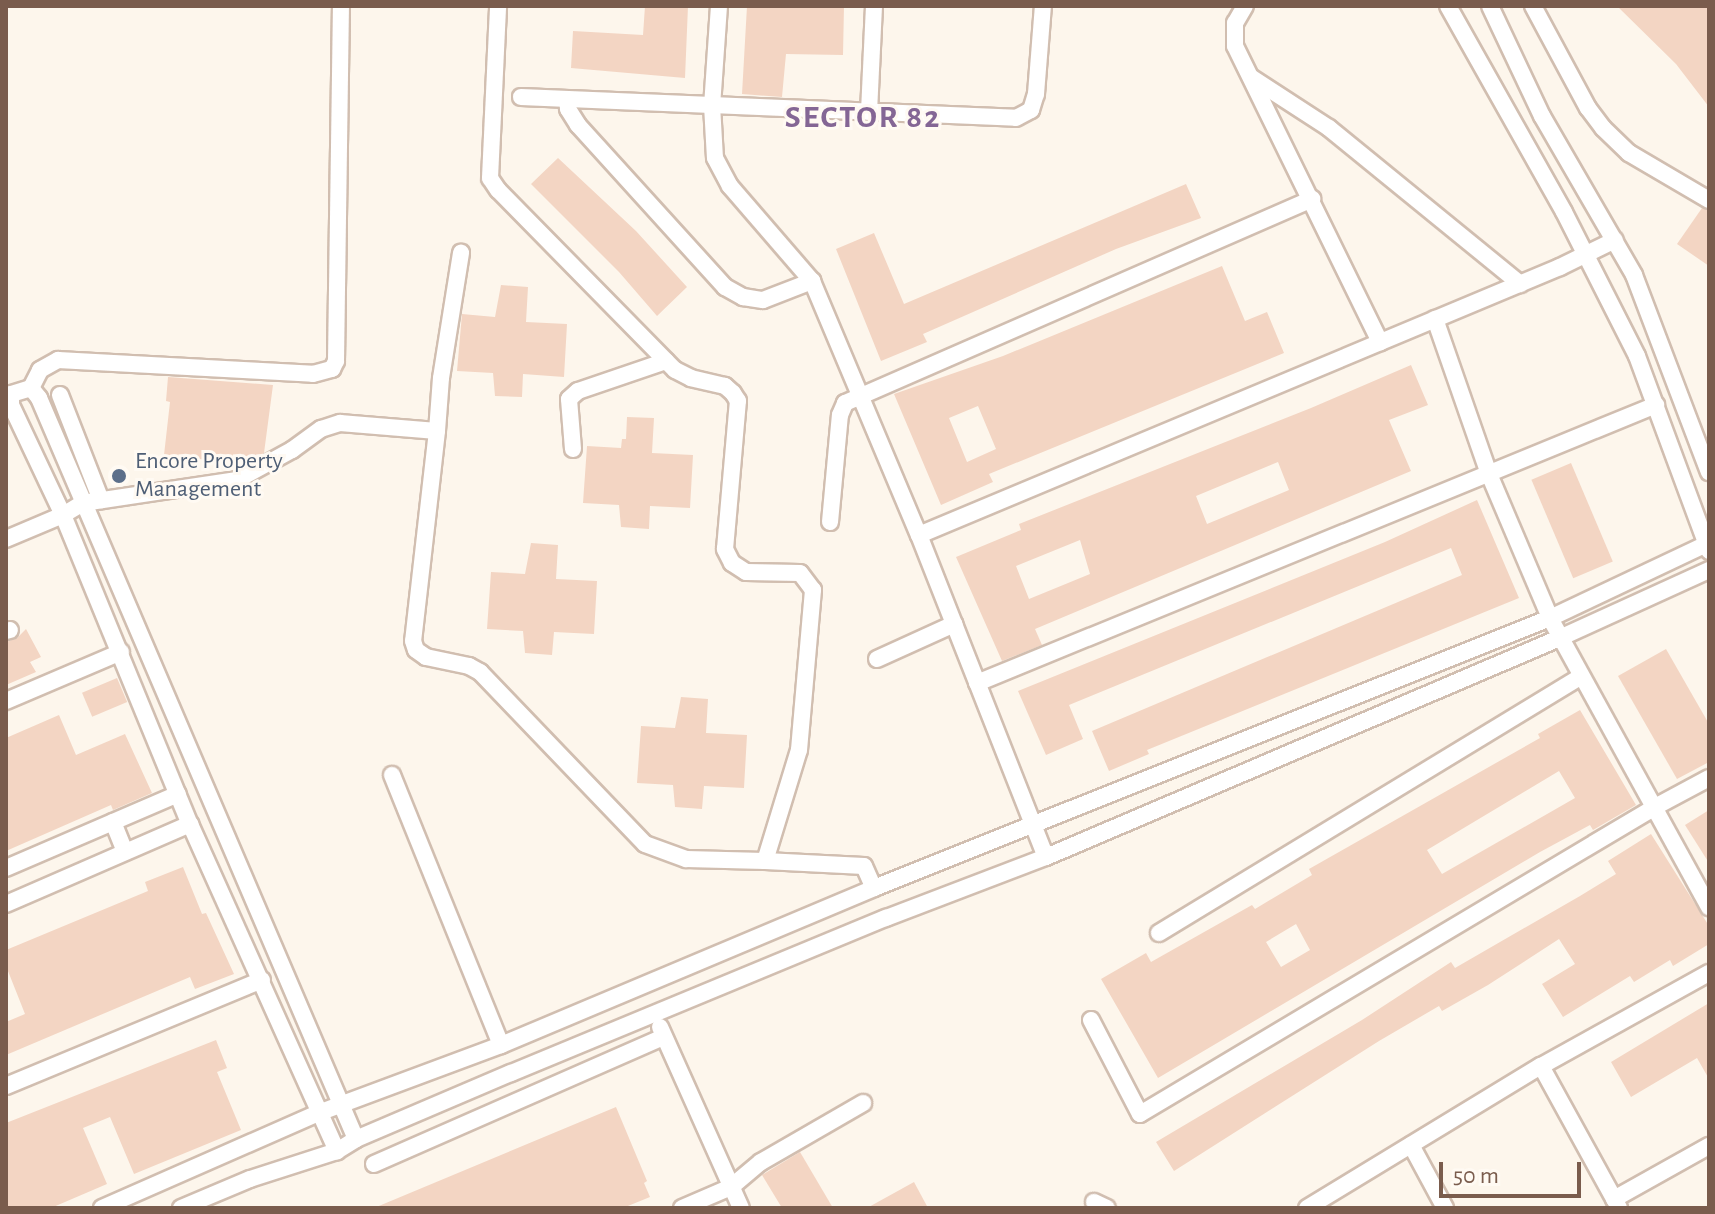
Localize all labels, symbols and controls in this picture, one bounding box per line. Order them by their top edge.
district label: SECTOR 82 [785,98,941,136]
place label: Encore Property Management [135,448,283,504]
marker: Encore Property Management [110,467,128,485]
scale bar [1443,1146,1585,1196]
text: 50 m [1453,1164,1499,1188]

